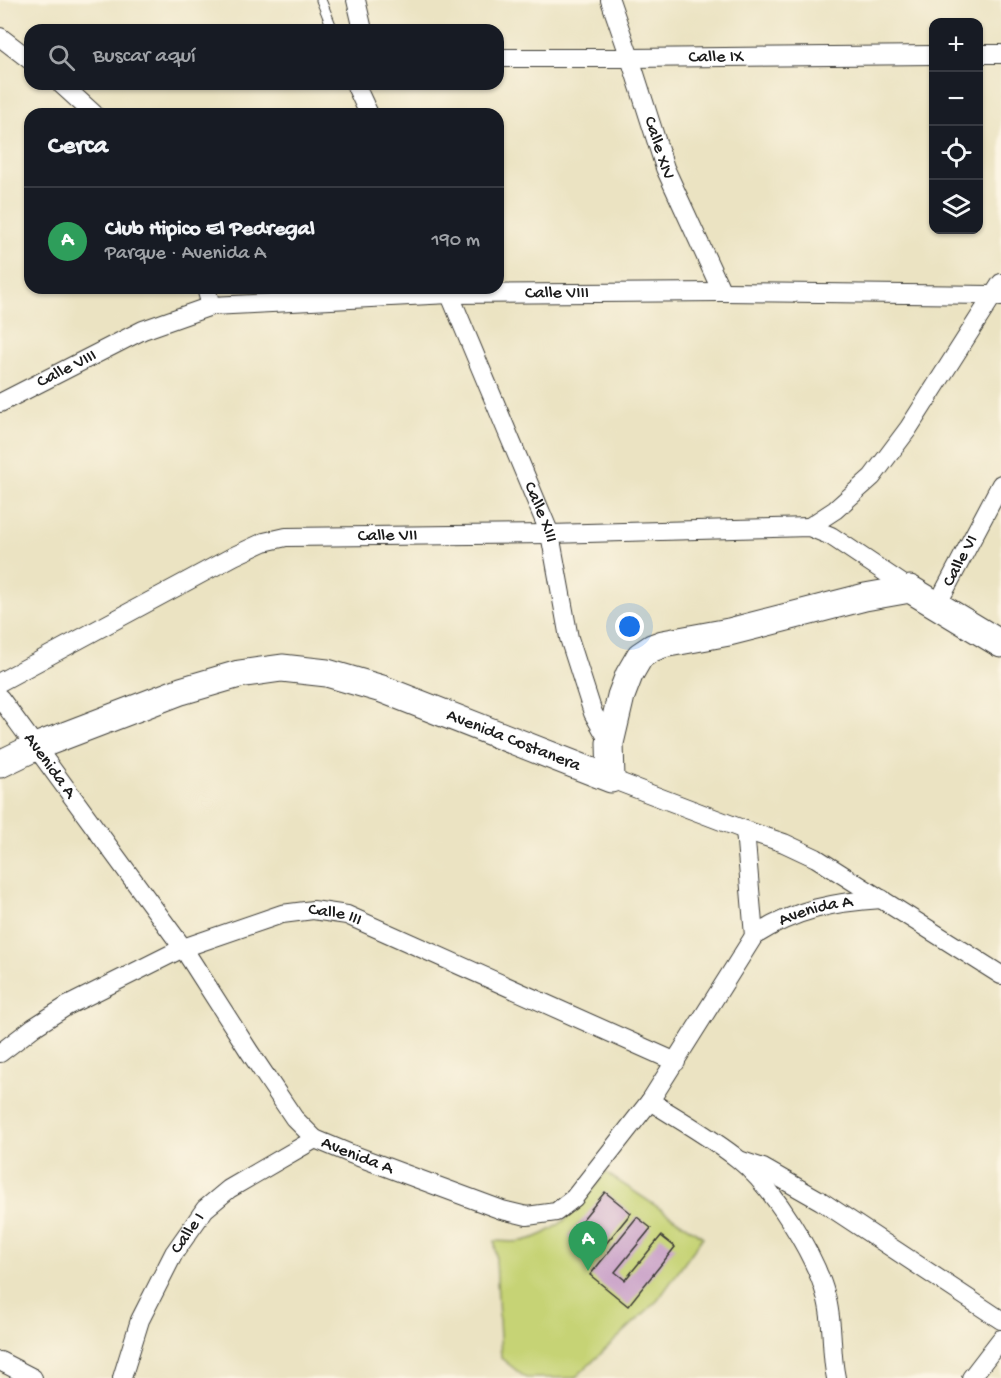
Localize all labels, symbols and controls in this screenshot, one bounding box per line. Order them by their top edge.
map controls [929,18,983,234]
button: + [929,18,983,72]
search box [24,24,504,90]
icon: search [45,41,78,74]
text: Buscar aquí [93,44,196,70]
street label: Calle IX [688,46,745,68]
button: − [929,72,983,126]
street label: Calle XIV [639,114,679,183]
button: locate [929,126,983,180]
text: Cerca [48,132,108,163]
button: layers [929,180,983,234]
text: Club Hipico El Pedregal [105,217,315,243]
text: A [62,230,73,253]
text: 190 m [432,230,480,253]
text: Parque · Avenida A [105,243,266,266]
street label: Calle VIII [525,282,589,304]
street label: Calle VIII [33,345,100,393]
street label: Calle XIII [519,479,562,544]
street label: Calle VII [357,525,418,547]
street label: Calle VI [938,531,983,590]
your location [615,612,644,641]
street label: Avenida Costanera [443,705,585,777]
street label: Avenida A [19,729,81,804]
street label: Avenida A [775,891,855,931]
street label: Calle III [307,899,365,931]
street label: Avenida A [318,1132,397,1180]
street label: Calle I [166,1209,210,1258]
pin: A [568,1222,608,1271]

